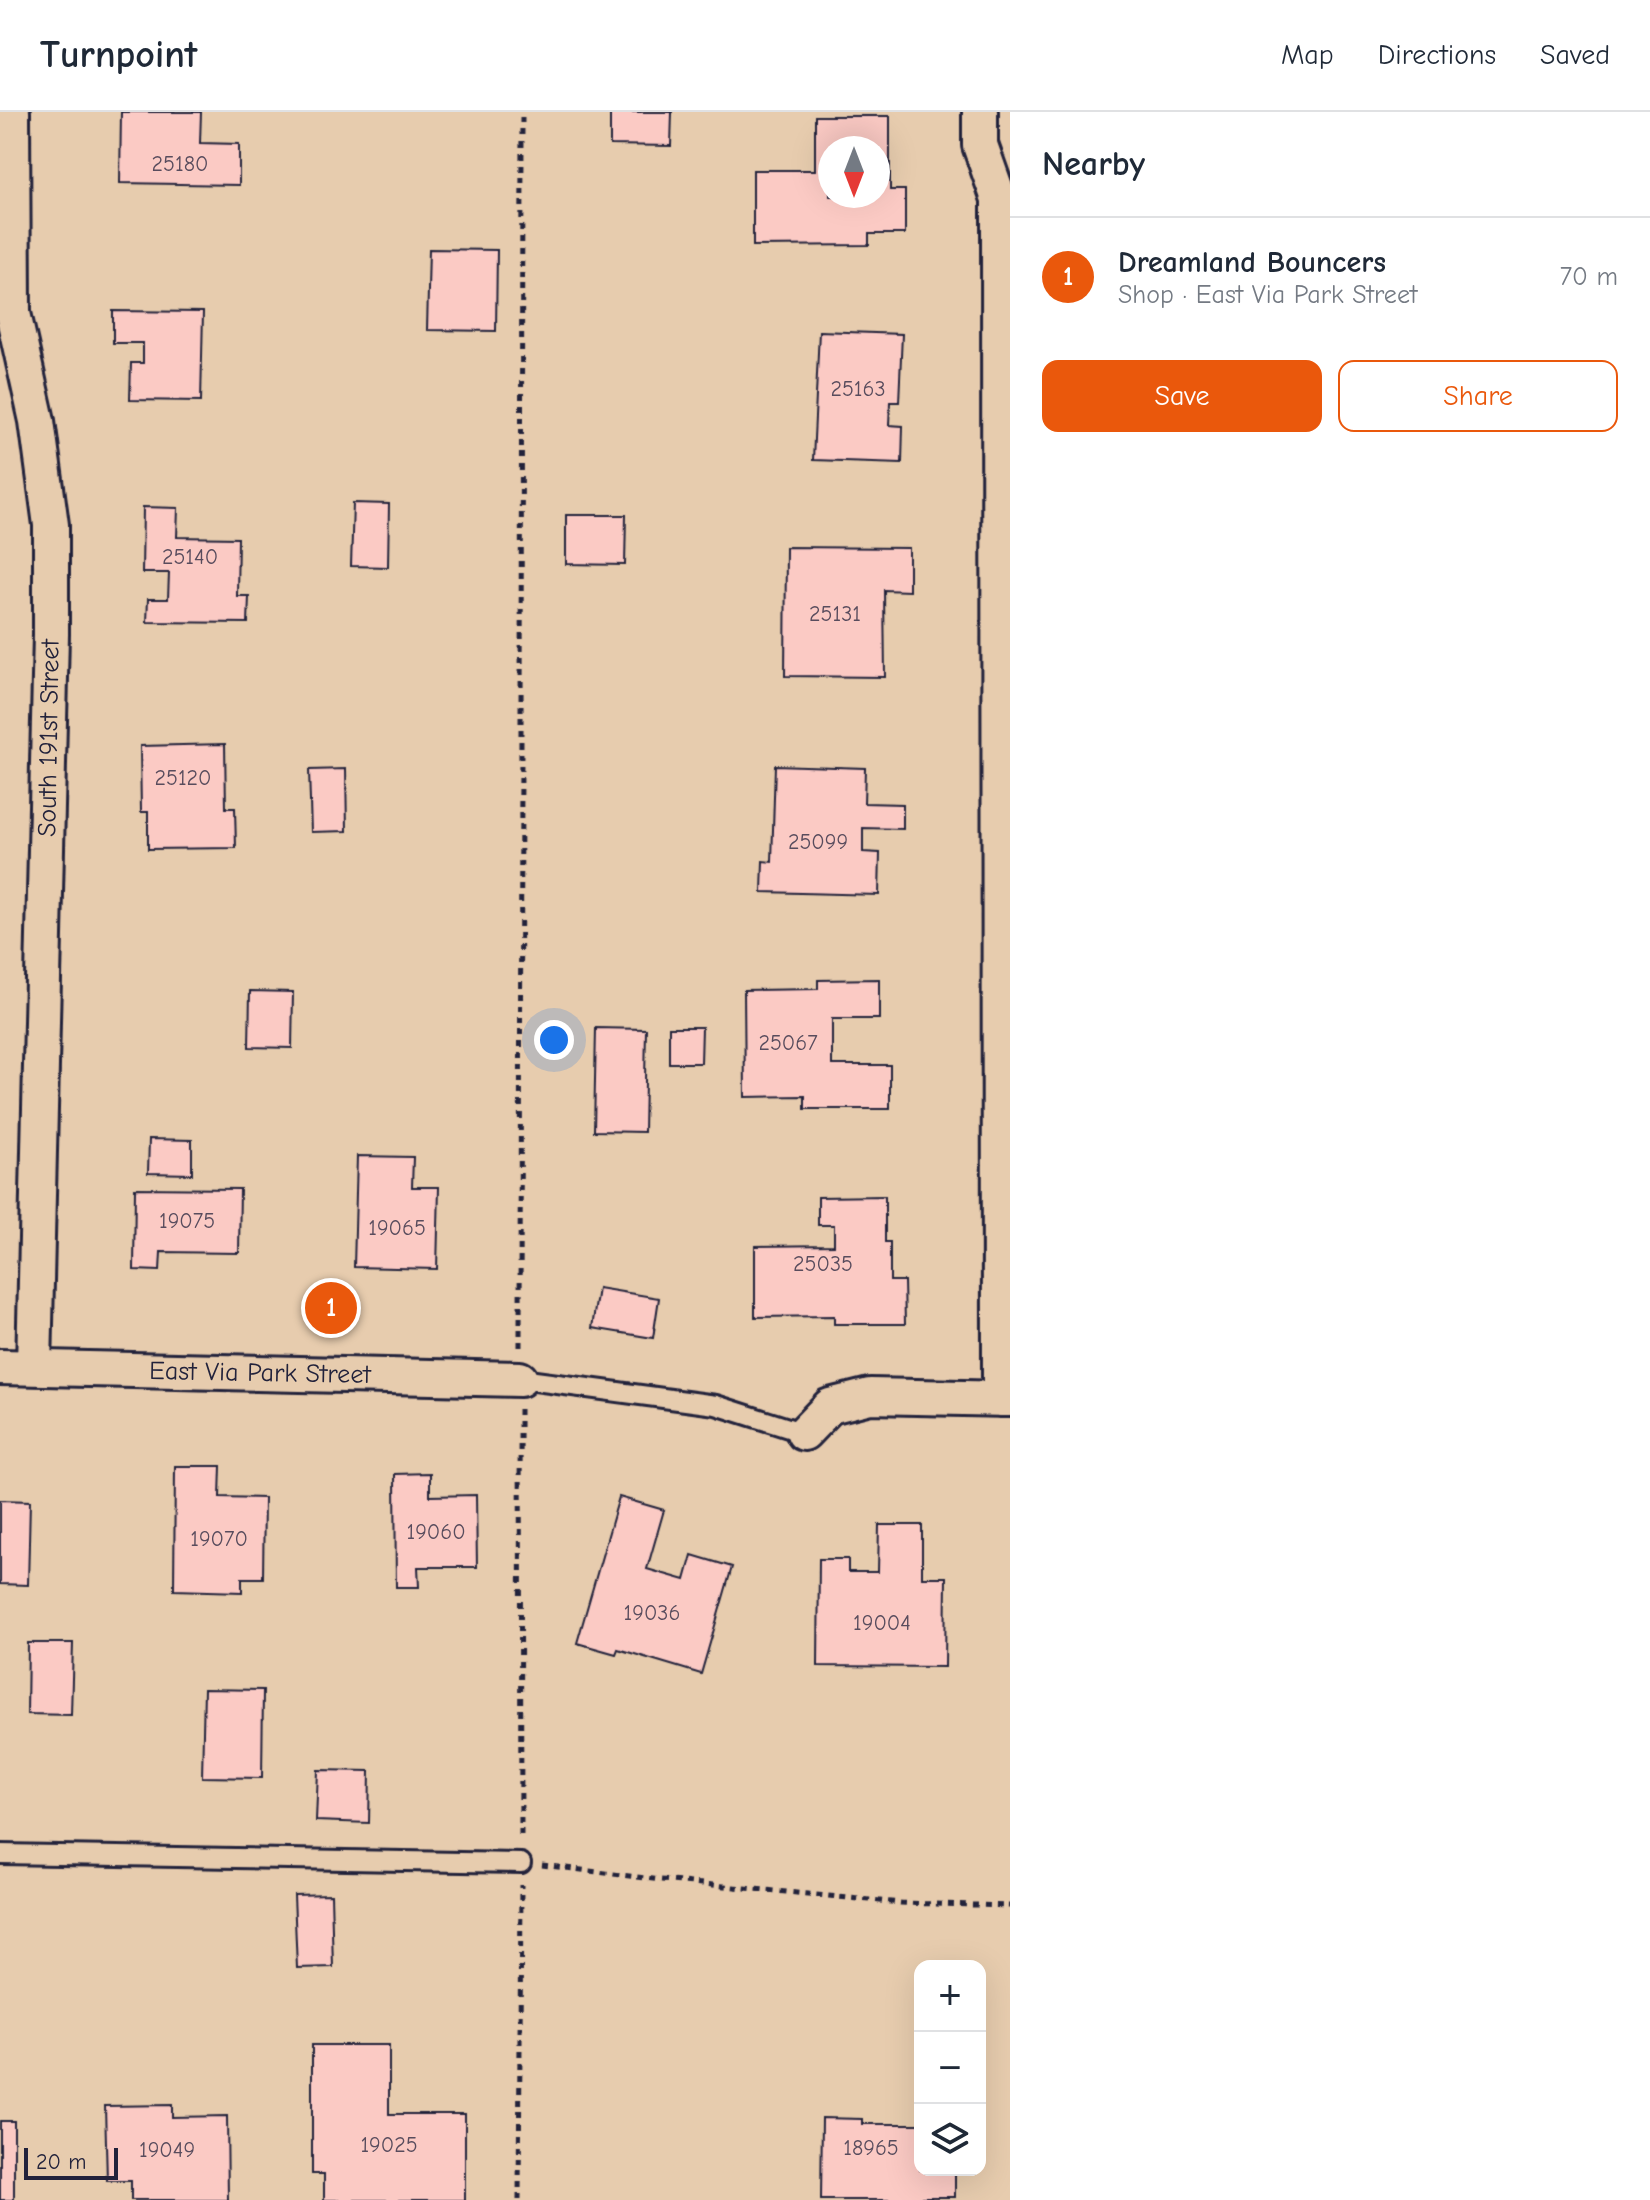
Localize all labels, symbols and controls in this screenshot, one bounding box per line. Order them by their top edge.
text: Turnpoint [40,33,197,77]
text: Map [1281,39,1334,71]
text: Directions [1378,39,1496,71]
text: Saved [1540,39,1610,71]
north arrow [818,136,890,208]
text: Nearby [1042,144,1145,184]
house number: 25180 [152,151,208,177]
text: Dreamland Bouncers [1118,245,1386,280]
text: 1 [1063,262,1073,292]
text: 70 m [1560,262,1618,292]
text: Shop · East Via Park Street [1118,280,1417,310]
button: Save [1042,360,1322,432]
button: Share [1338,360,1618,432]
house number: 25163 [830,376,886,402]
house number: 25140 [162,544,218,570]
house number: 25131 [809,601,861,627]
street label: South 191st Street [32,637,66,837]
house number: 25120 [154,765,212,791]
house number: 25099 [788,829,848,855]
your location [534,1020,574,1060]
house number: 25067 [758,1030,818,1056]
house number: 19075 [159,1208,215,1234]
house number: 19065 [368,1215,426,1241]
house number: 25035 [793,1251,853,1277]
pin: 1 [305,1278,357,1338]
street label: East Via Park Street [149,1356,373,1390]
house number: 19060 [406,1519,466,1545]
house number: 19070 [190,1526,248,1552]
house number: 19036 [624,1600,680,1626]
house number: 19004 [853,1610,911,1636]
map controls [914,1960,986,2176]
button: + [914,1960,986,2032]
button: − [914,2032,986,2104]
button: layers [914,2104,986,2176]
house number: 19025 [360,2132,418,2158]
house number: 18965 [843,2135,899,2161]
house number: 19049 [139,2137,195,2163]
scale bar [24,2144,118,2180]
text: 20 m [36,2149,86,2175]

